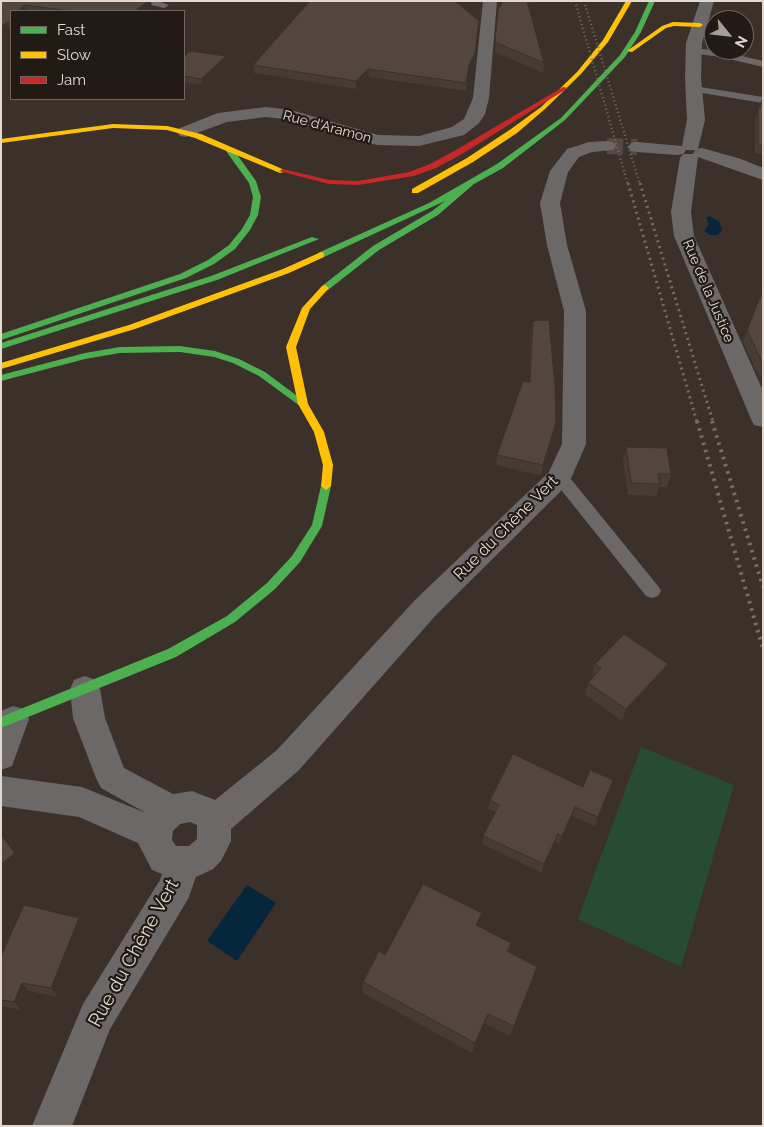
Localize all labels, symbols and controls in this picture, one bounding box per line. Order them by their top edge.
legend [10,10,185,100]
north arrow [704,10,754,60]
text: Fast [57,21,85,39]
text: N [732,33,751,50]
text: Slow [57,46,91,64]
text: Jam [57,71,86,89]
street label: Rue d'Aramon [281,107,373,147]
street label: Rue de la Justice [679,237,737,345]
street label: Rue du Chêne Vert [450,472,562,584]
street label: Rue du Chêne Vert [84,875,184,1031]

